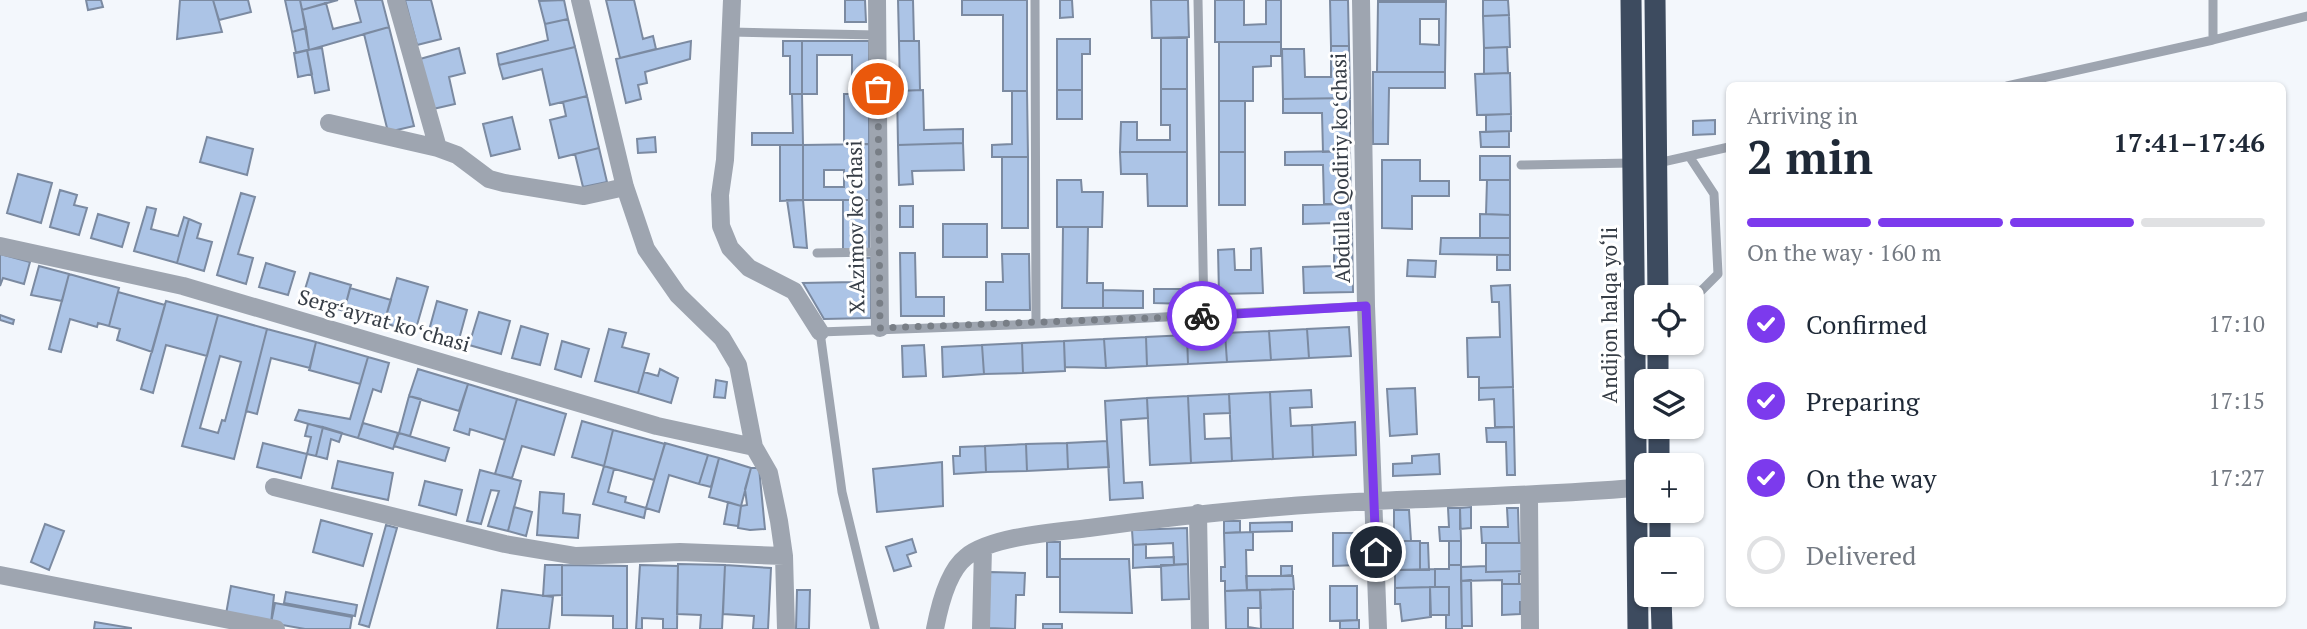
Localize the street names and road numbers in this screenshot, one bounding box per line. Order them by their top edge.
street label: Abdulla Qodiriy koʻchasi [1324,53,1356,283]
street label: X.Azimov koʻchasi [839,140,871,314]
street label: Andijon halqa yo‘li [1595,227,1623,403]
street label: Sergʻayrat koʻchasi [295,282,474,358]

